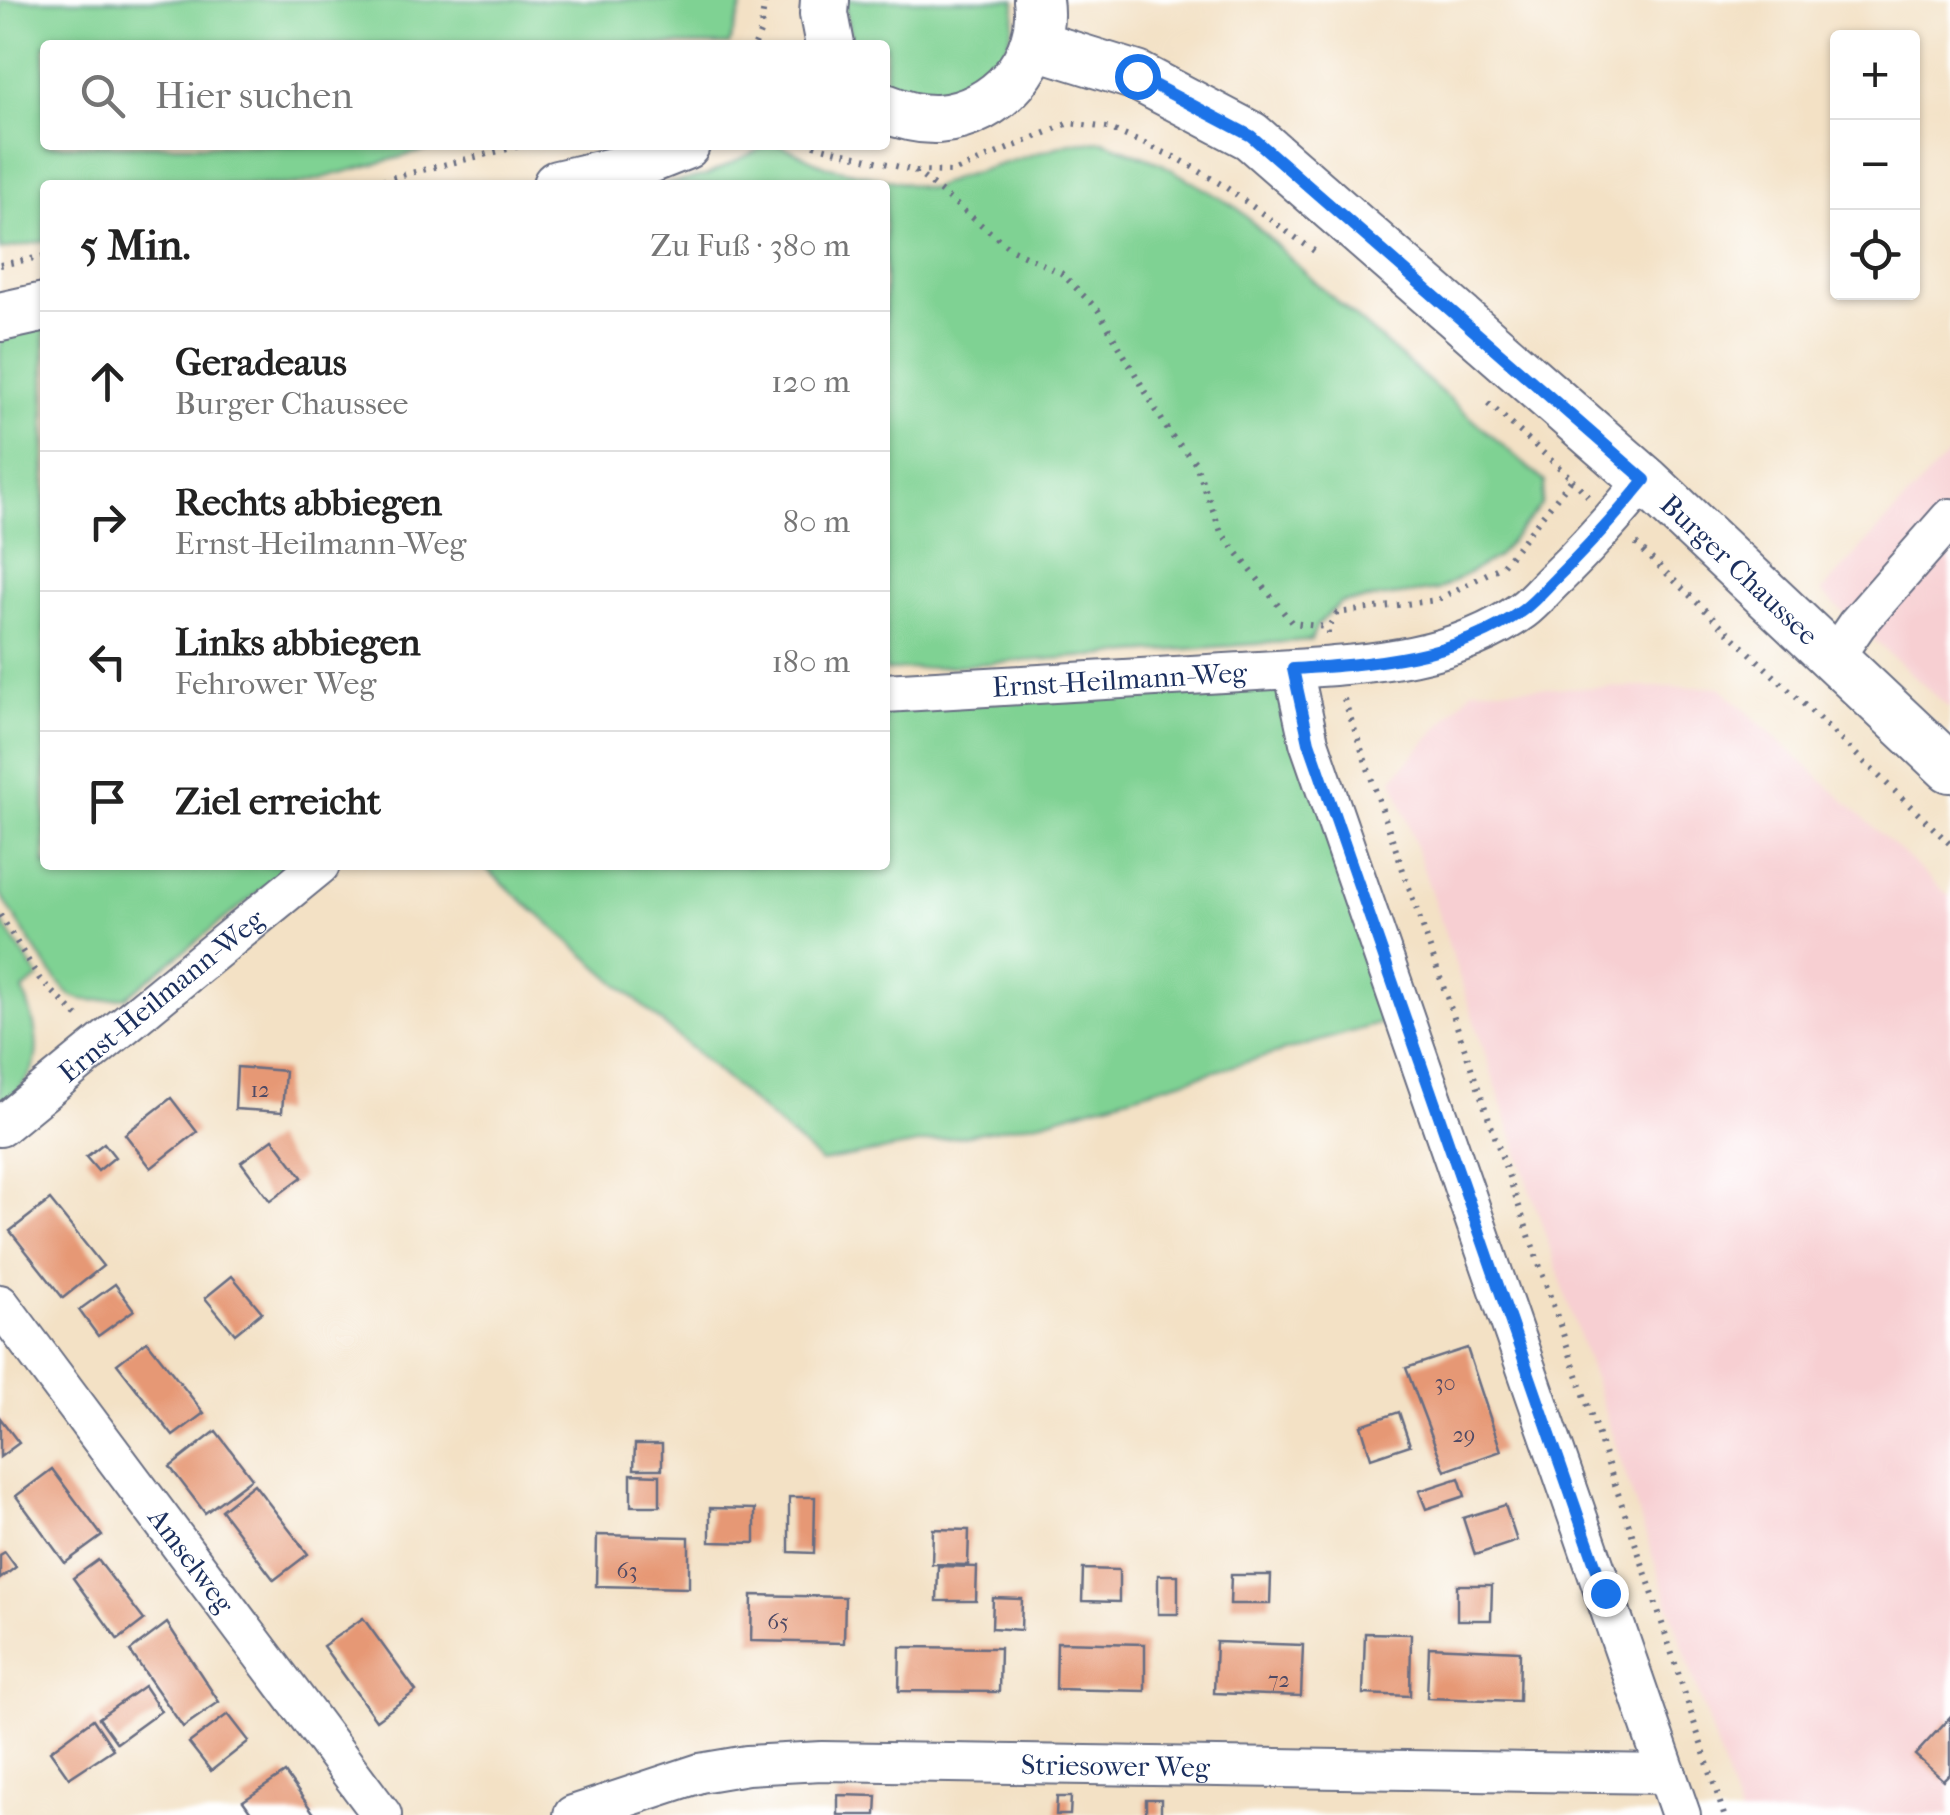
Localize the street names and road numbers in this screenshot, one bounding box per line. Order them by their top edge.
street label: Burger Chaussee [1654,487,1825,652]
street label: Ernst-Heilmann-Weg [991,655,1249,703]
street label: Ernst-Heilmann-Weg [52,901,271,1089]
street label: Amselweg [141,1501,242,1620]
street label: Striesower Weg [1021,1748,1211,1783]

